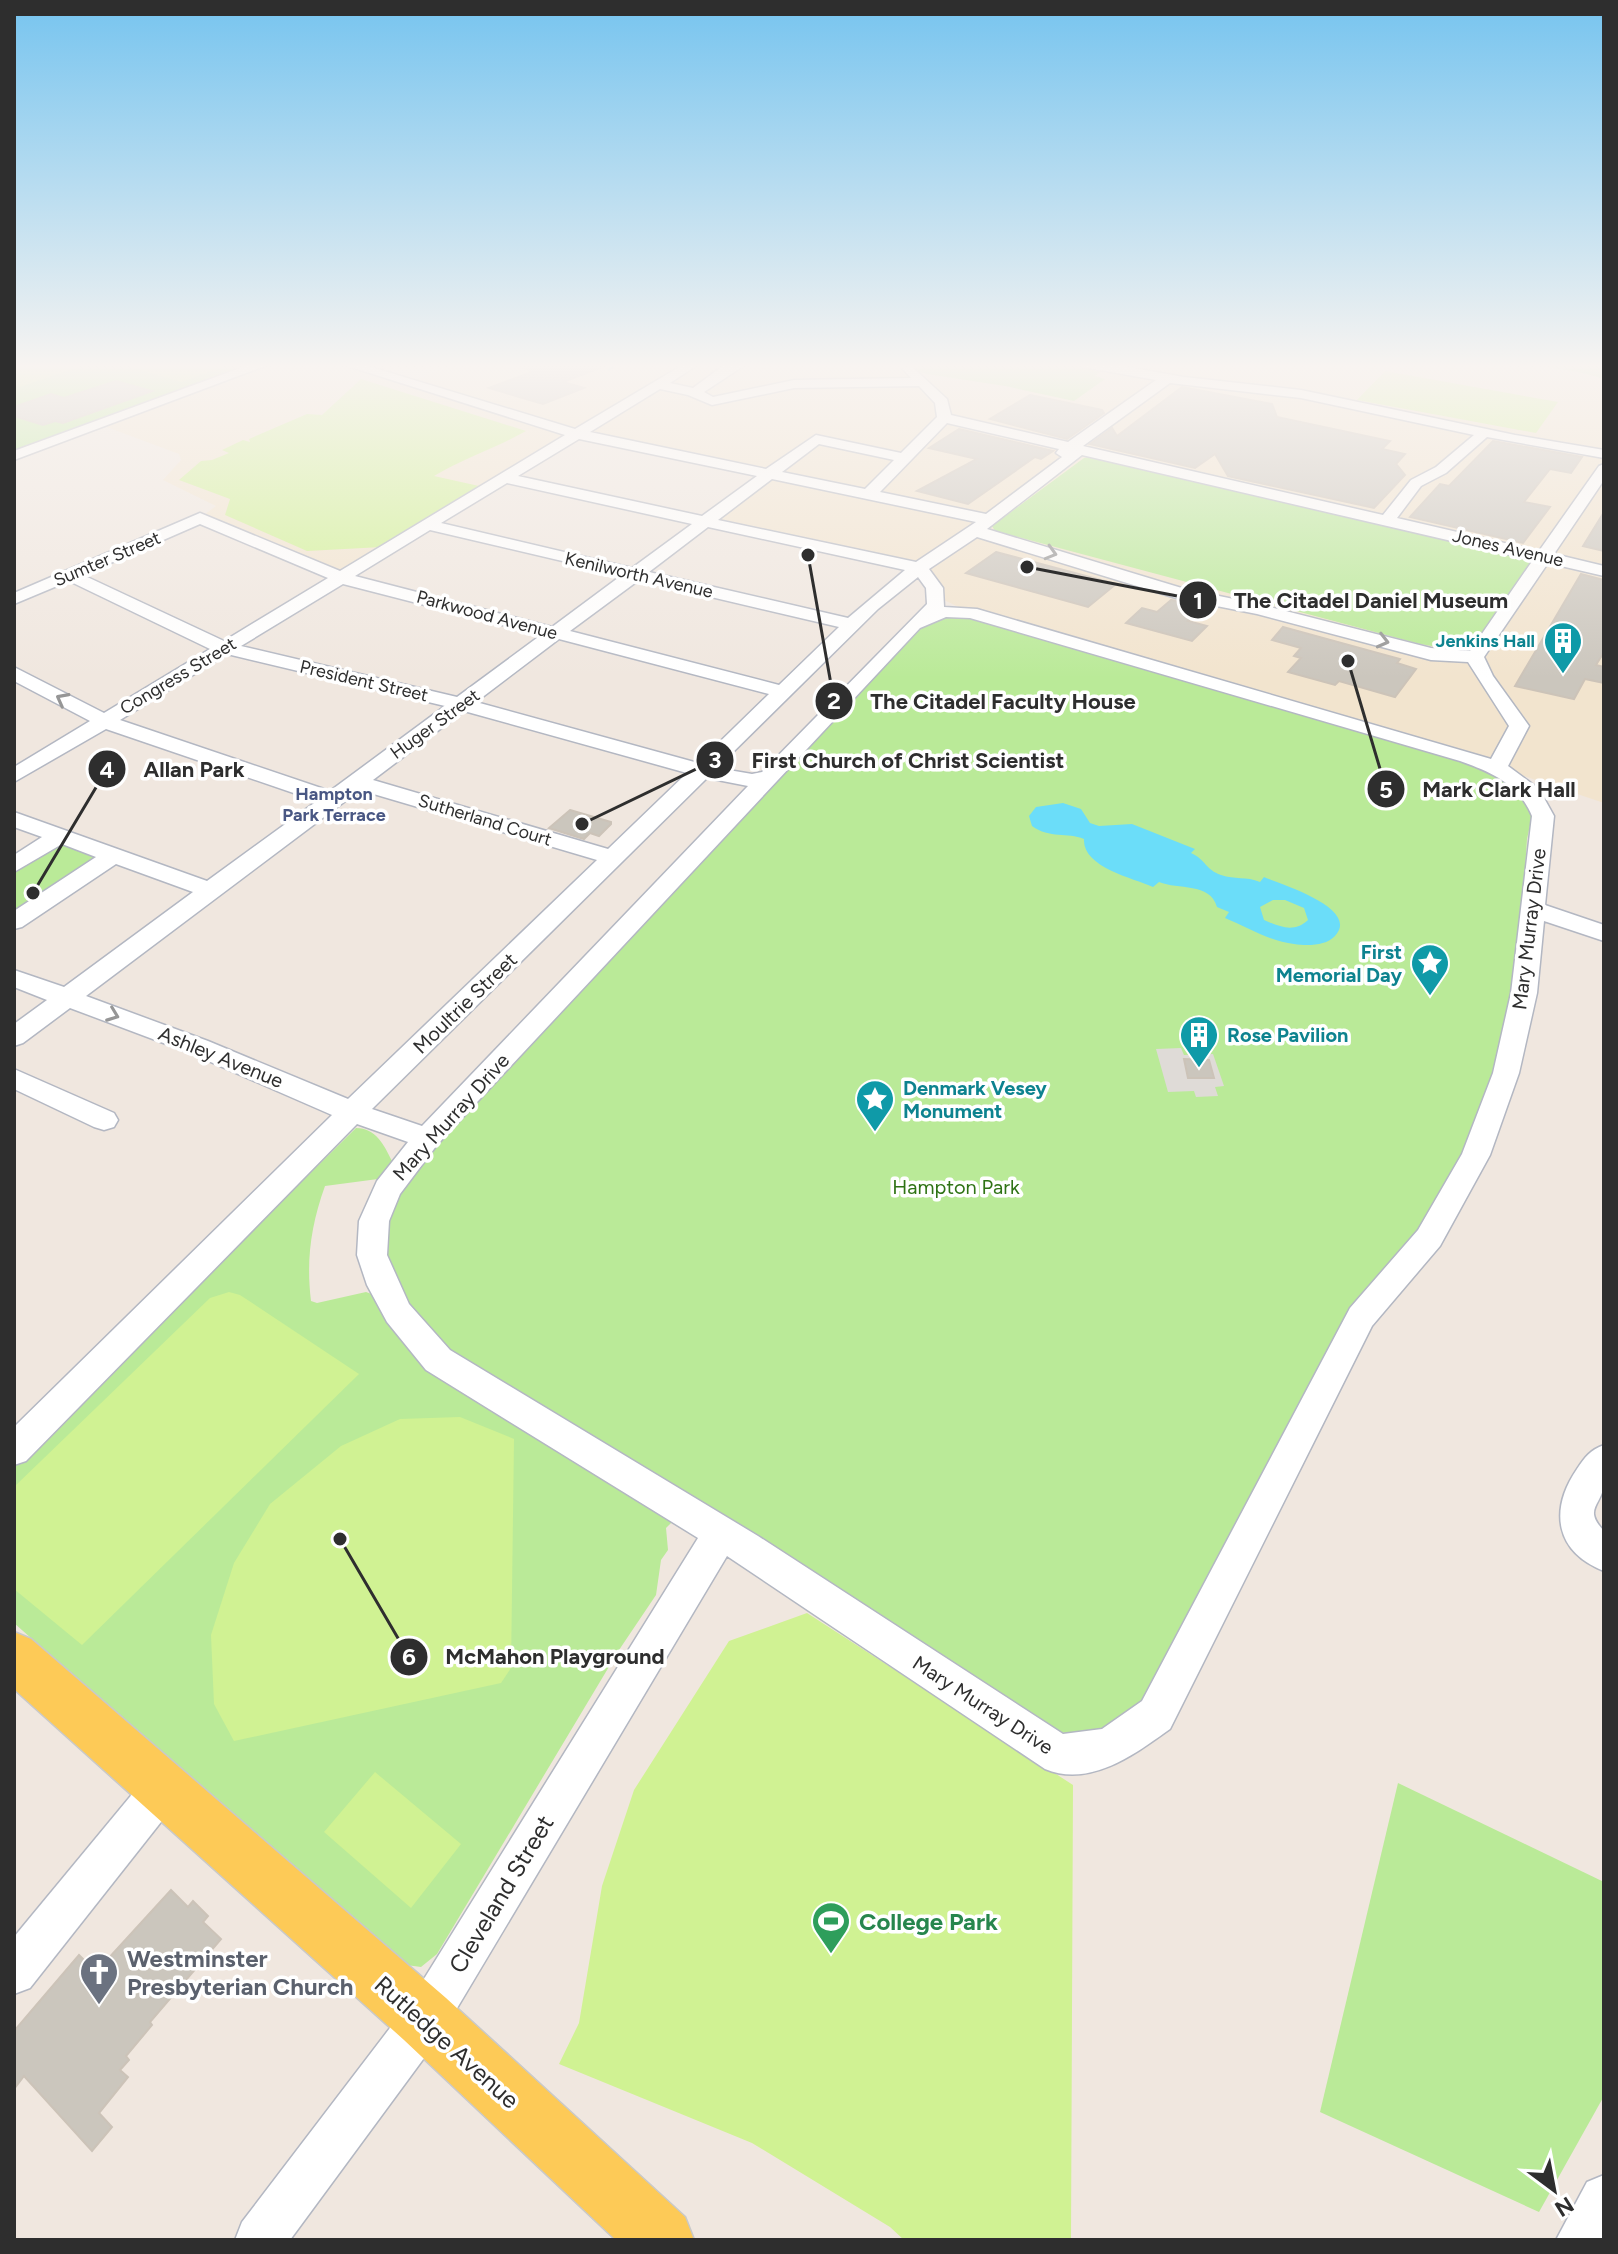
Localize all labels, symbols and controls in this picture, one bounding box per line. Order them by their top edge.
street label: Jones Avenue [1450,525,1566,571]
street label: Sumter Street [50,527,164,591]
one-way arrow [1044,544,1058,560]
street label: Kenilworth Avenue [563,547,715,603]
callout: The Citadel Daniel Museum [1178,577,1525,623]
street label: Parkwood Avenue [414,586,560,644]
text: 1 [1193,586,1203,615]
text: The Citadel Daniel Museum [1234,587,1508,614]
building icon: Jenkins Hall [1542,620,1584,675]
place label: Jenkins Hall [1436,630,1535,652]
one-way arrow [1376,632,1390,649]
street label: Congress Street [116,633,240,719]
street label: President Street [298,656,430,706]
callout: The Citadel Faculty House [814,678,1152,724]
street label: Huger Street [386,684,484,764]
text: 2 [827,686,841,715]
text: The Citadel Faculty House [870,688,1136,715]
one-way arrow [55,693,70,708]
callout: First Church of Christ Scientist [695,737,1080,783]
text: 3 [708,745,722,774]
callout: Allan Park [87,746,260,792]
text: First Church of Christ Scientist [752,747,1065,774]
text: 4 [99,755,115,784]
text: Allan Park [144,756,245,783]
callout: Mark Clark Hall [1366,766,1592,812]
text: 5 [1379,775,1393,804]
text: Mark Clark Hall [1422,776,1576,803]
district label: Hampton Park Terrace [282,783,386,826]
street label: Sutherland Court [416,789,555,851]
street label: Mary Murray Drive [1507,847,1551,1011]
place label: First Memorial Day [1276,940,1402,987]
place icon: First Memorial Day [1409,942,1451,997]
street label: Moultrie Street [408,948,522,1058]
one-way arrow [105,1005,119,1022]
building icon: Rose Pavilion [1178,1014,1220,1069]
street label: Ashley Avenue [155,1021,287,1093]
place label: Rose Pavilion [1227,1023,1348,1047]
street label: Mary Murray Drive [388,1048,514,1185]
place label: Denmark Vesey Monument [903,1076,1047,1123]
place icon: Denmark Vesey Monument [854,1078,896,1133]
park label: Hampton Park [892,1175,1020,1199]
callout: McMahon Playground [389,1634,681,1680]
text: 6 [402,1642,416,1671]
text: McMahon Playground [445,1643,665,1670]
street label: Mary Murray Drive [908,1651,1058,1759]
street label: Cleveland Street [443,1810,559,1978]
sports icon: College Park [810,1900,852,1955]
place label: College Park [859,1907,998,1936]
place label: Westminster Presbyterian Church [127,1944,353,2001]
church icon: Westminster Presbyterian Church [78,1951,120,2006]
street label: Rutledge Avenue [369,1970,525,2114]
north arrow [1514,2150,1594,2230]
text: N [1550,2191,1579,2222]

